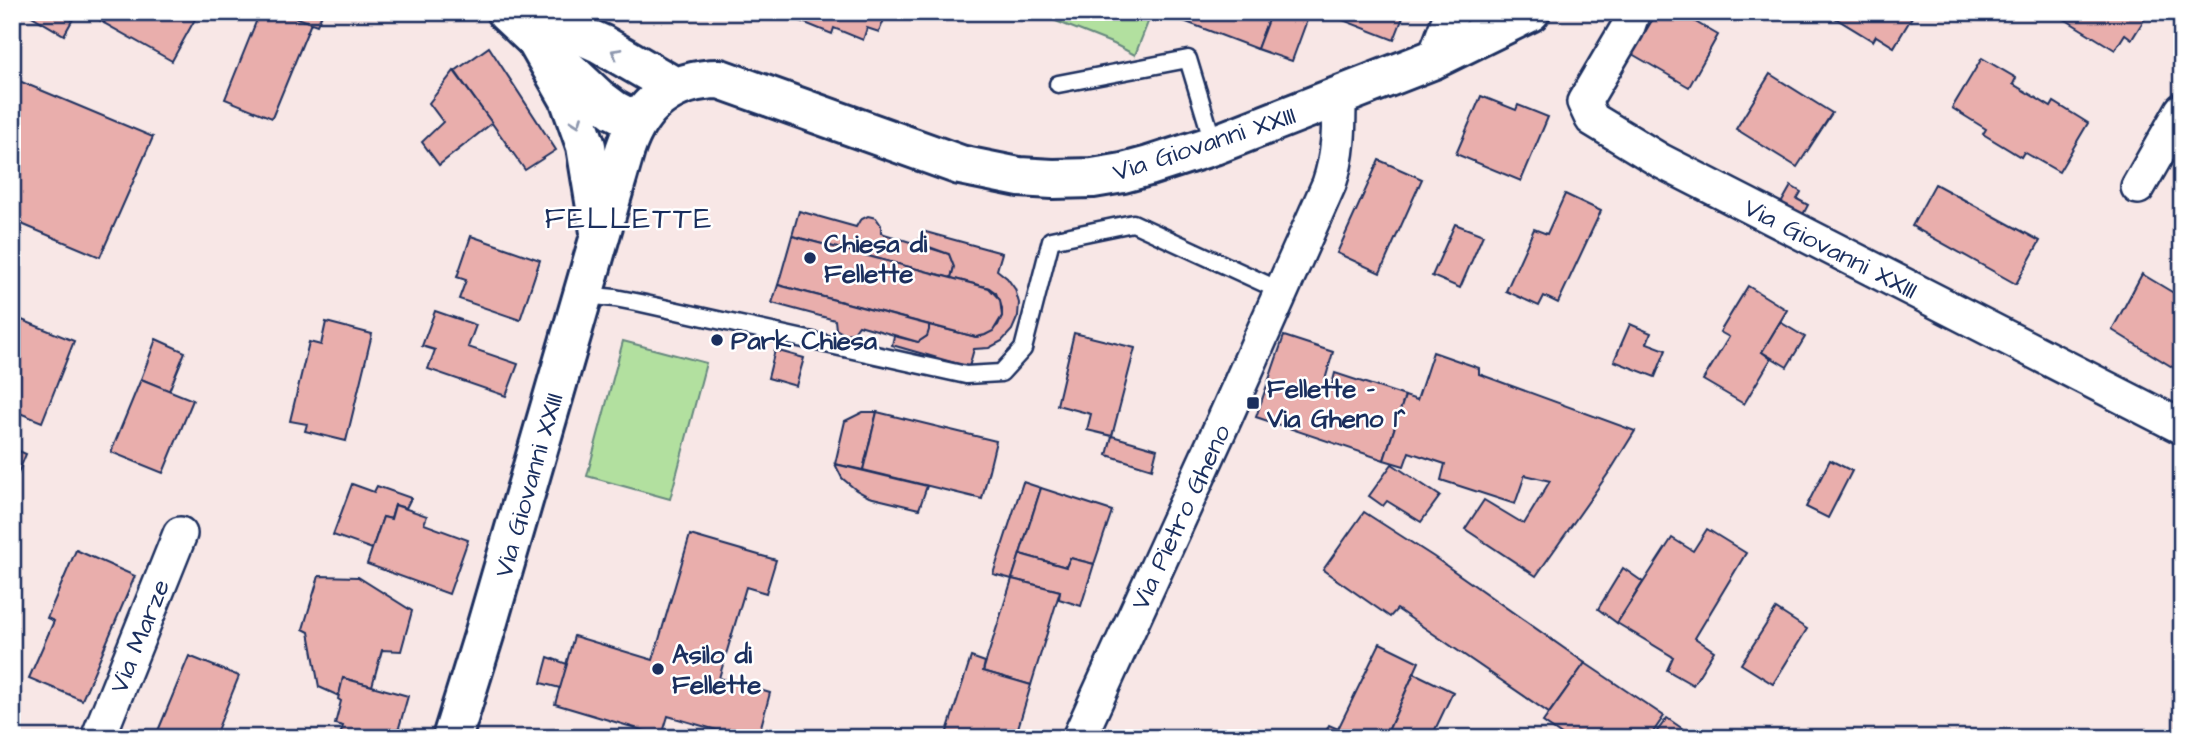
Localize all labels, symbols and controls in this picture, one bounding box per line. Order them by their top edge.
one-way arrow [611,48,624,61]
street label: Via Giovanni XXIII [1108,97,1300,191]
one-way arrow [569,116,583,128]
street label: Via Giovanni XXIII [1738,190,1924,308]
district label: FELLETTE [545,198,713,240]
place label: Chiesa di Fellette [824,226,927,292]
marker: Chiesa di Fellette [802,250,818,266]
place label: Park Chiesa [731,323,878,359]
marker: Park Chiesa [709,332,725,348]
place label: Fellette - Via Gheno 1^ [1266,371,1406,437]
street label: Via Giovanni XXIII [485,389,573,582]
marker: Fellette - Via Gheno 1^ [1245,395,1261,411]
street label: Via Pietro Gheno [1122,418,1240,616]
street label: Via Marze [101,574,179,699]
place label: Asilo di Fellette [672,637,761,703]
marker: Asilo di Fellette [650,661,666,677]

